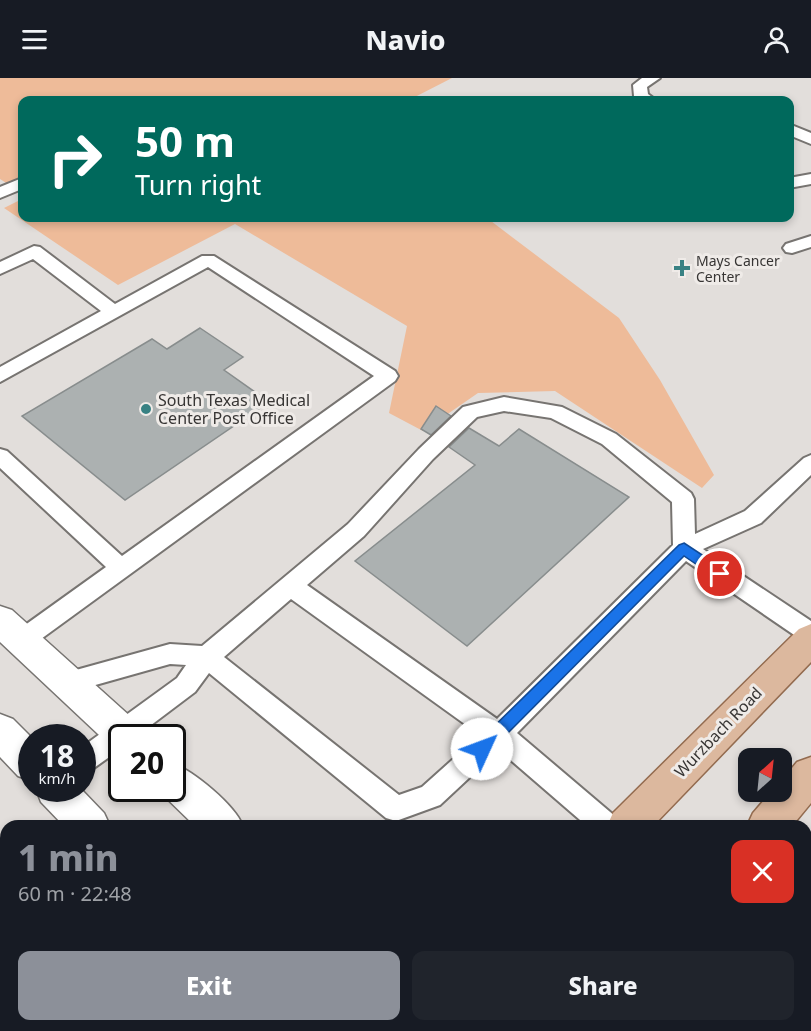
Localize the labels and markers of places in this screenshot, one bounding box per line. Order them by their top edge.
place label: Mays Cancer Center [696,251,780,286]
marker: Mays Cancer Center [673,259,691,277]
place label: South Texas Medical Center Post Office [158,389,310,429]
marker: South Texas Medical Center Post Office [139,402,153,416]
pin [694,548,745,599]

